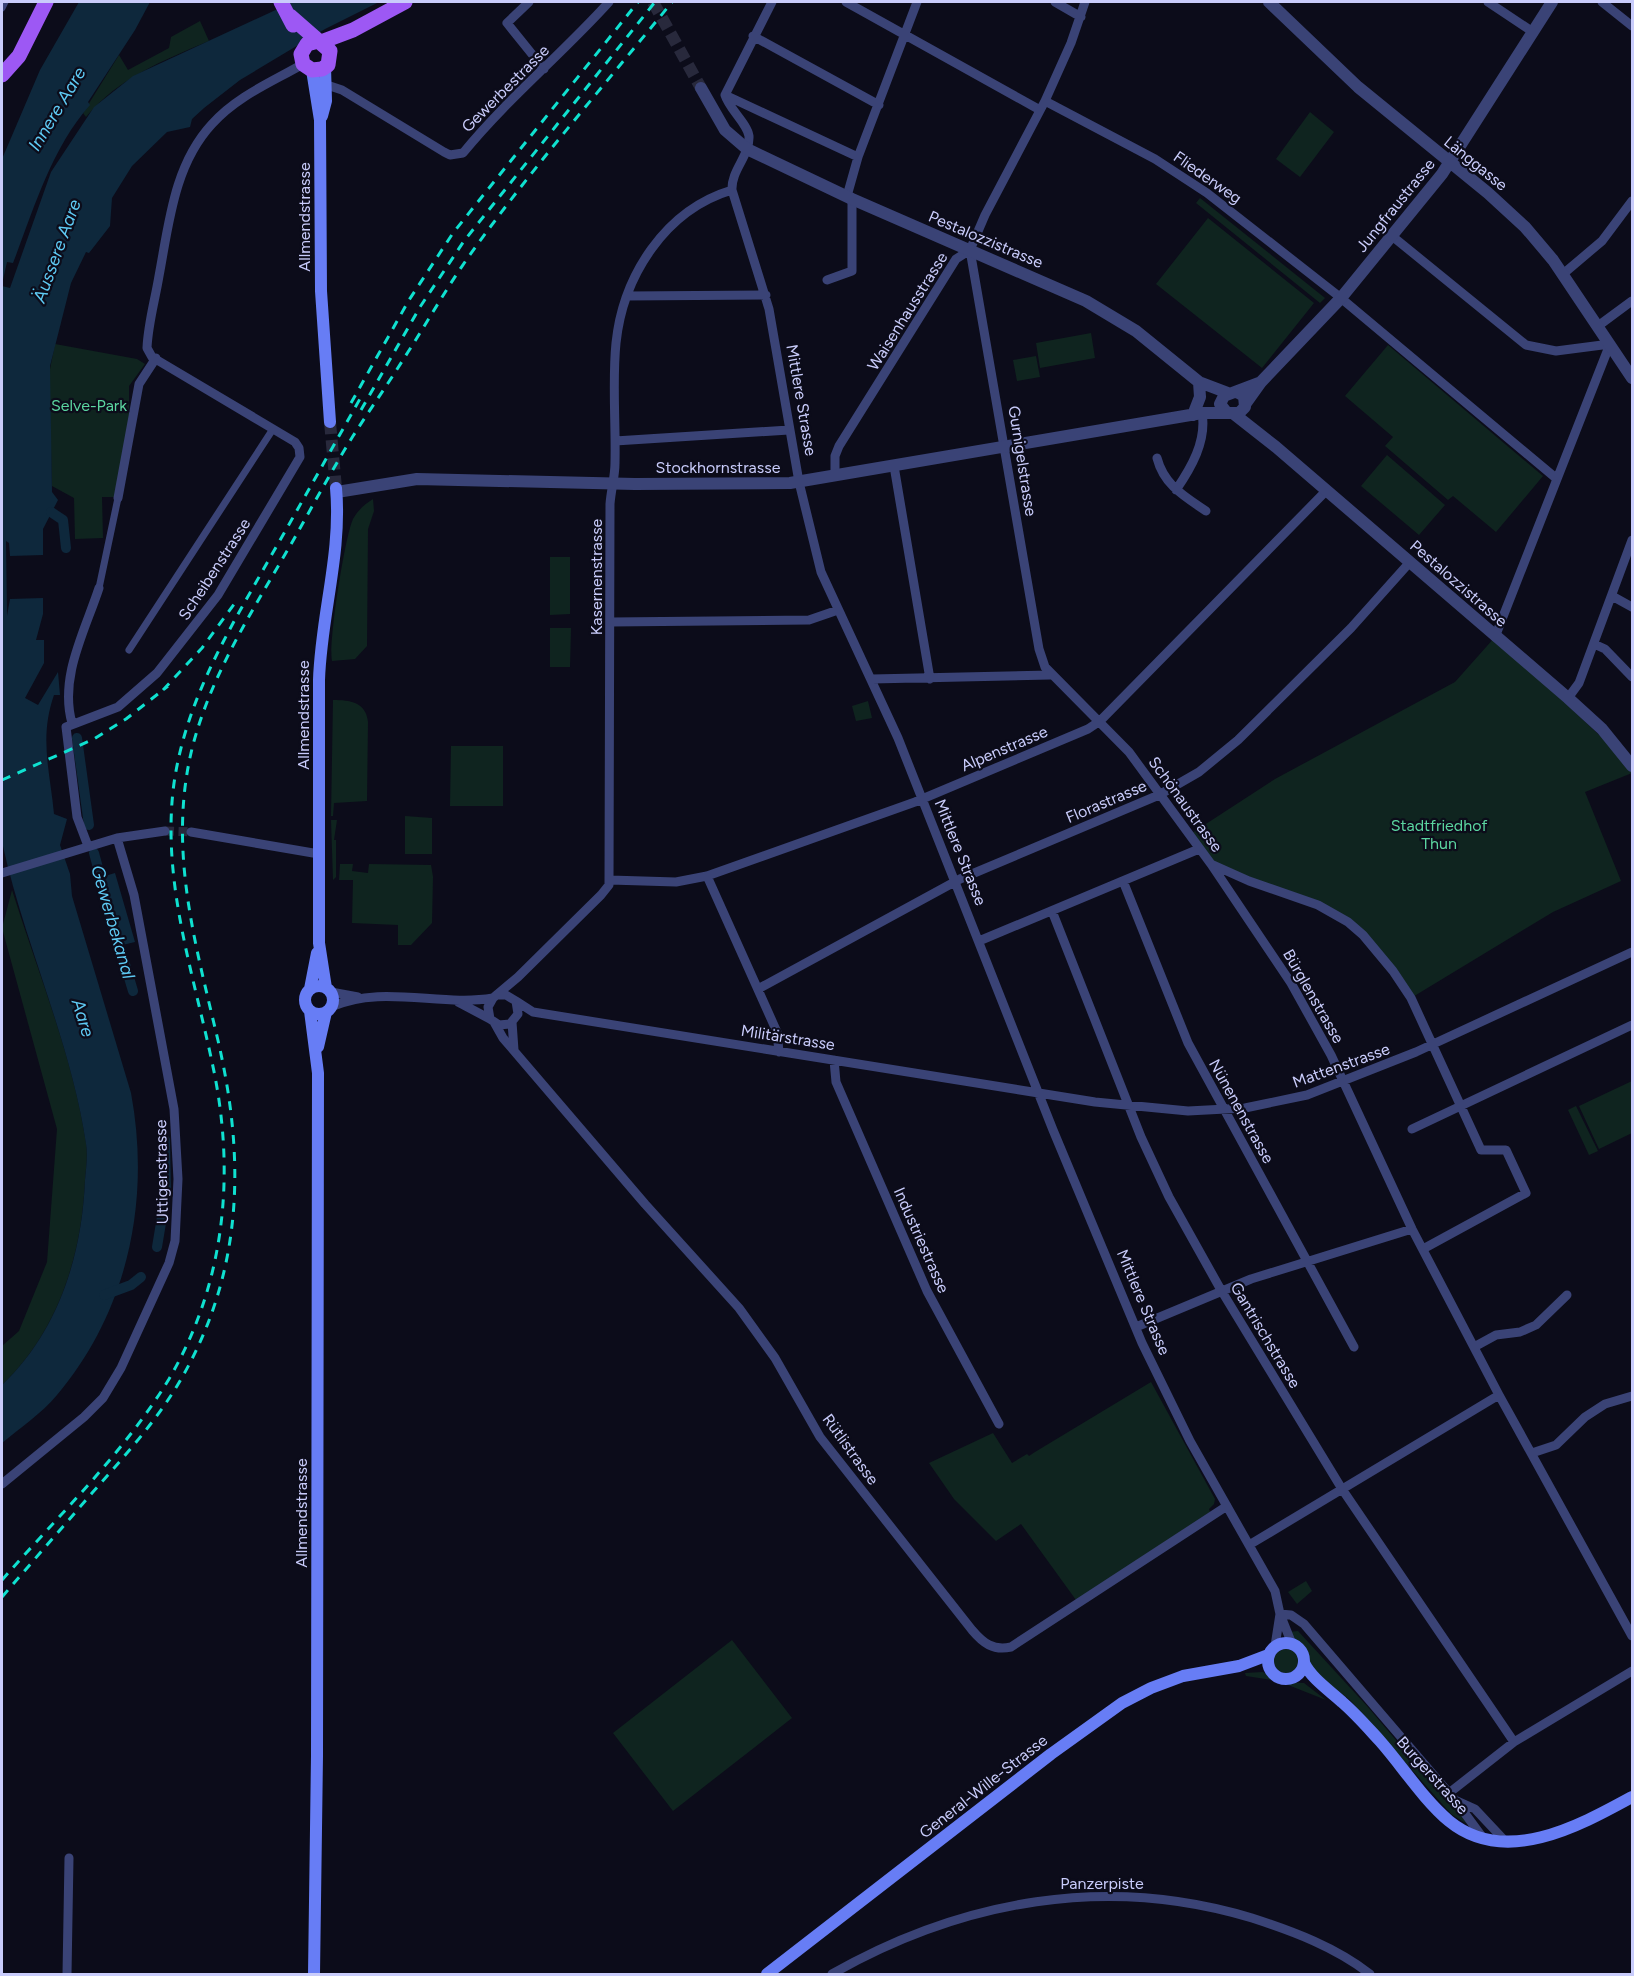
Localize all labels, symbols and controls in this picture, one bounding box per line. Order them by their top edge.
street label: Gewerbestrasse [458,40,553,136]
water label: Innere Aare [23,63,91,155]
street label: Länggasse [1440,132,1511,195]
street label: Fliederweg [1170,147,1245,208]
street label: Jungfraustrasse [1352,155,1439,256]
street label: Allmendstrasse [295,162,314,272]
water label: Äussere Aare [28,196,86,307]
street label: Pestalozzistrasse [926,207,1046,272]
street label: Waisenhausstrasse [863,248,952,374]
street label: Mittlere Strasse [782,343,821,458]
park label: Selve-Park [51,396,127,415]
street label: Gurnigelstrasse [1004,405,1041,518]
street label: Stockhornstrasse [656,458,781,477]
street label: Scheibenstrasse [174,515,255,624]
street label: Kasernenstrasse [587,518,606,635]
street label: Pestalozzistrasse [1406,536,1511,631]
street label: Allmendstrasse [294,660,313,770]
street label: Alpenstrasse [958,722,1051,775]
street label: Schönaustrasse [1145,753,1227,856]
street label: Florastrasse [1063,776,1150,827]
street label: Mittlere Strasse [931,796,991,908]
park label: Stadtfriedhof Thun [1391,816,1487,853]
water label: Gewerbekanal [86,862,140,982]
street label: Bürglenstrasse [1279,946,1348,1047]
water label: Aare [67,995,99,1040]
street label: Militärstrasse [740,1021,836,1054]
street label: Mattenstrasse [1290,1039,1393,1092]
street label: Nünenenstrasse [1205,1056,1278,1167]
street label: Uttigenstrasse [151,1119,172,1225]
street label: Industriestrasse [890,1184,953,1296]
street label: Mittlere Strasse [1113,1247,1174,1358]
street label: Gantrischstrasse [1226,1279,1305,1392]
street label: Rütlistrasse [819,1410,883,1489]
street label: Allmendstrasse [292,1458,311,1568]
street label: General-Wille-Strasse [916,1730,1051,1842]
street label: Burgerstrasse [1393,1732,1473,1818]
street label: Panzerpiste [1060,1874,1144,1893]

